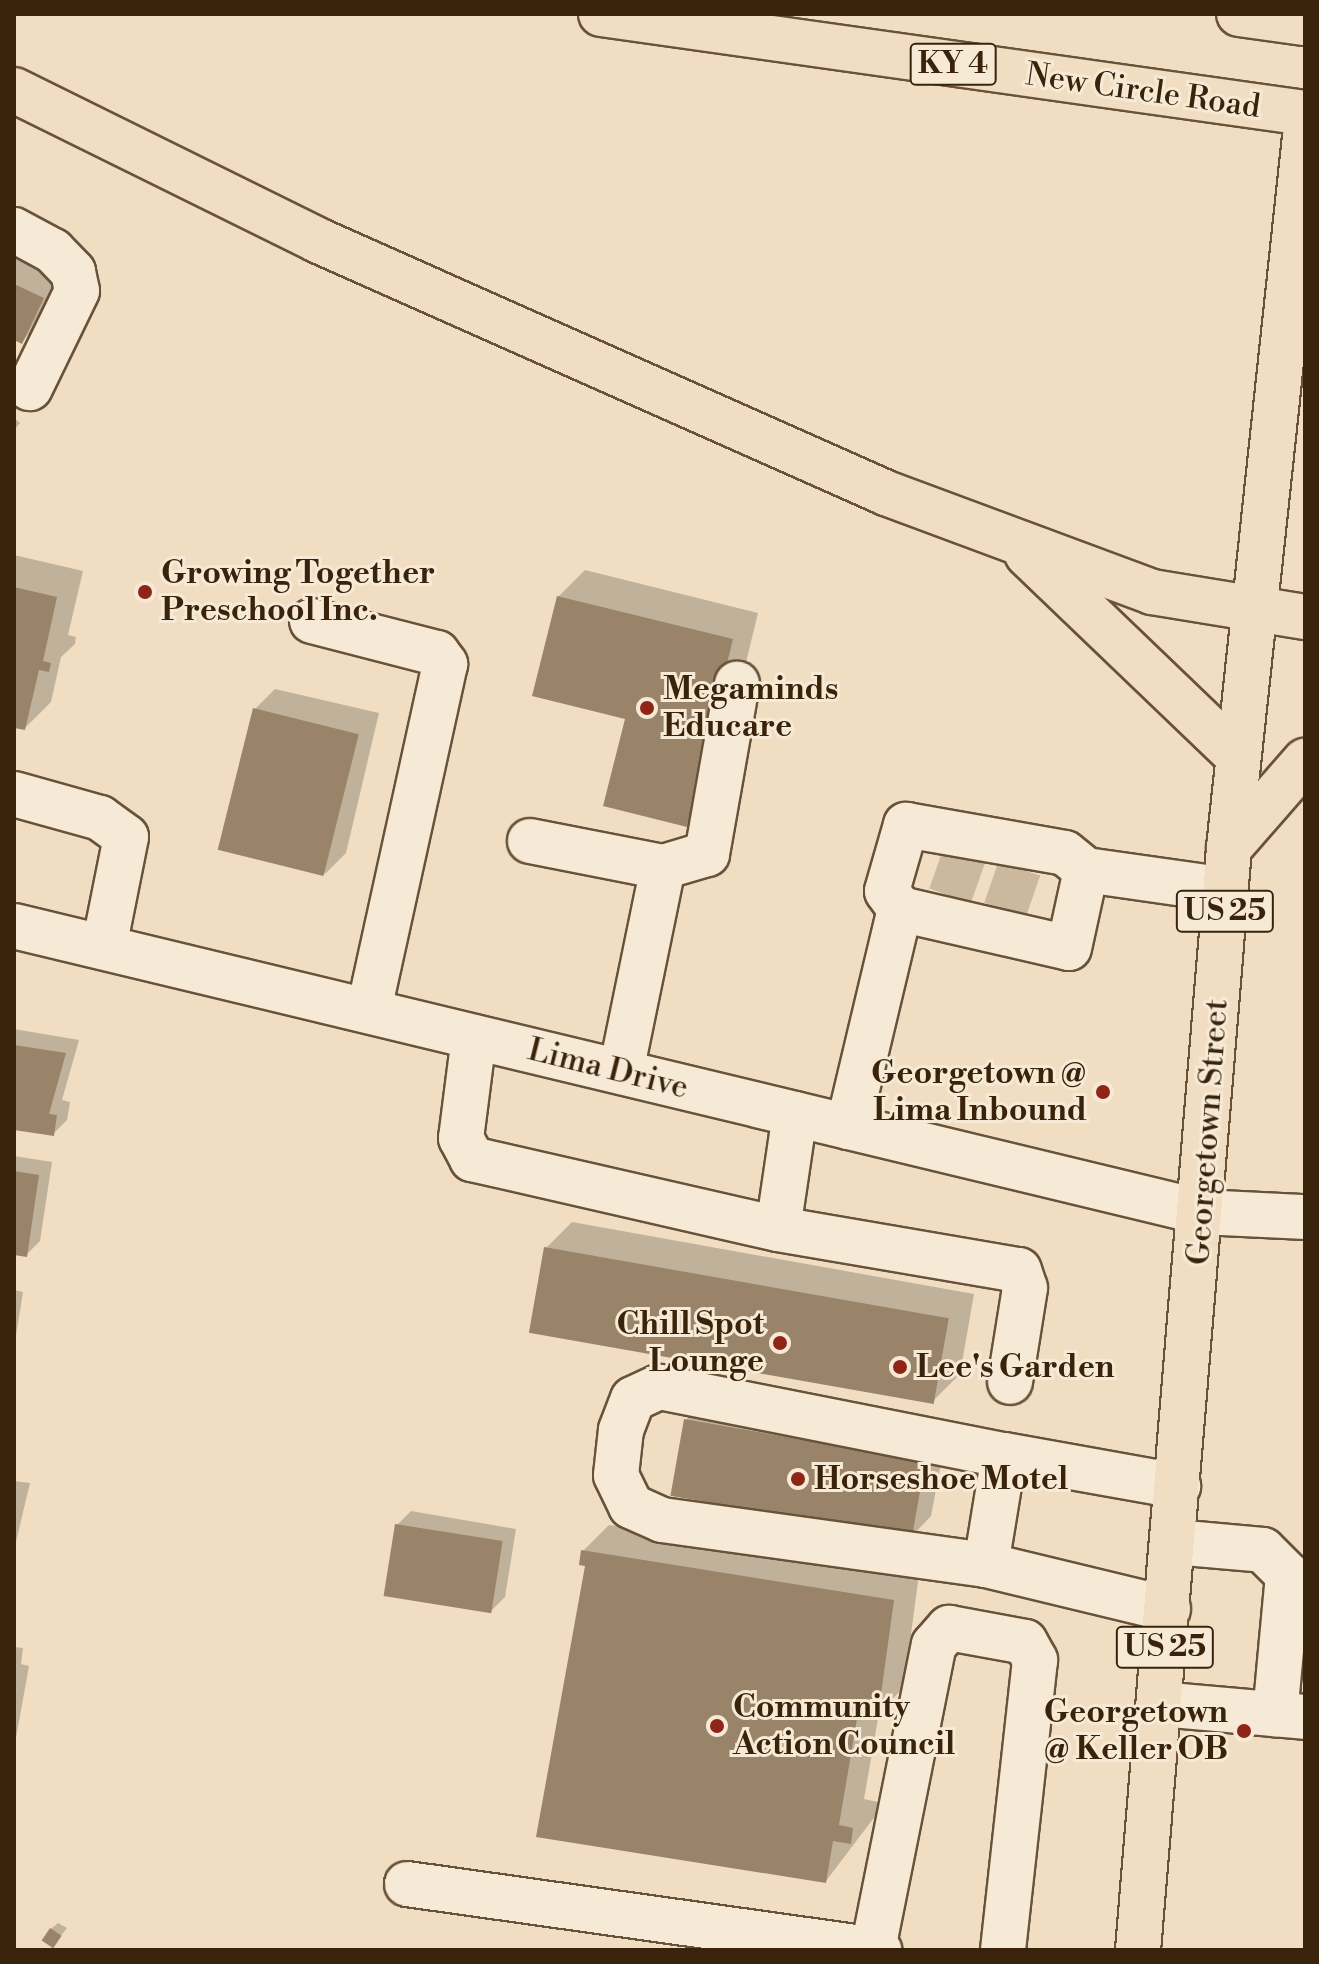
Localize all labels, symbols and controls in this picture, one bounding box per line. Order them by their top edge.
road number: KY 4 [909,38,997,90]
street label: New Circle Road [1023,56,1263,126]
place label: Growing Together Preschool Inc. [161,555,435,630]
marker: Growing Together Preschool Inc. [136,583,154,601]
place label: Megaminds Educare [663,671,839,746]
marker: Megaminds Educare [638,699,656,717]
road number: US 25 [1175,885,1275,937]
street label: Georgetown Street [1180,998,1236,1266]
street label: Lima Drive [524,1031,692,1107]
place label: Georgetown @ Lima Inbound [871,1055,1087,1130]
marker: Georgetown @ Lima Inbound [1094,1083,1112,1101]
place label: Chill Spot Lounge [617,1306,764,1381]
marker: Chill Spot Lounge [771,1334,789,1352]
place label: Lee's Garden [916,1348,1114,1386]
marker: Lee's Garden [891,1358,909,1376]
place label: Horseshoe Motel [814,1460,1068,1498]
marker: Horseshoe Motel [789,1470,807,1488]
road number: US 25 [1115,1621,1215,1673]
place label: Community Action Council [733,1689,955,1764]
place label: Georgetown @ Keller OB [1044,1694,1228,1769]
marker: Community Action Council [708,1717,726,1735]
marker: Georgetown @ Keller OB [1235,1722,1253,1740]

